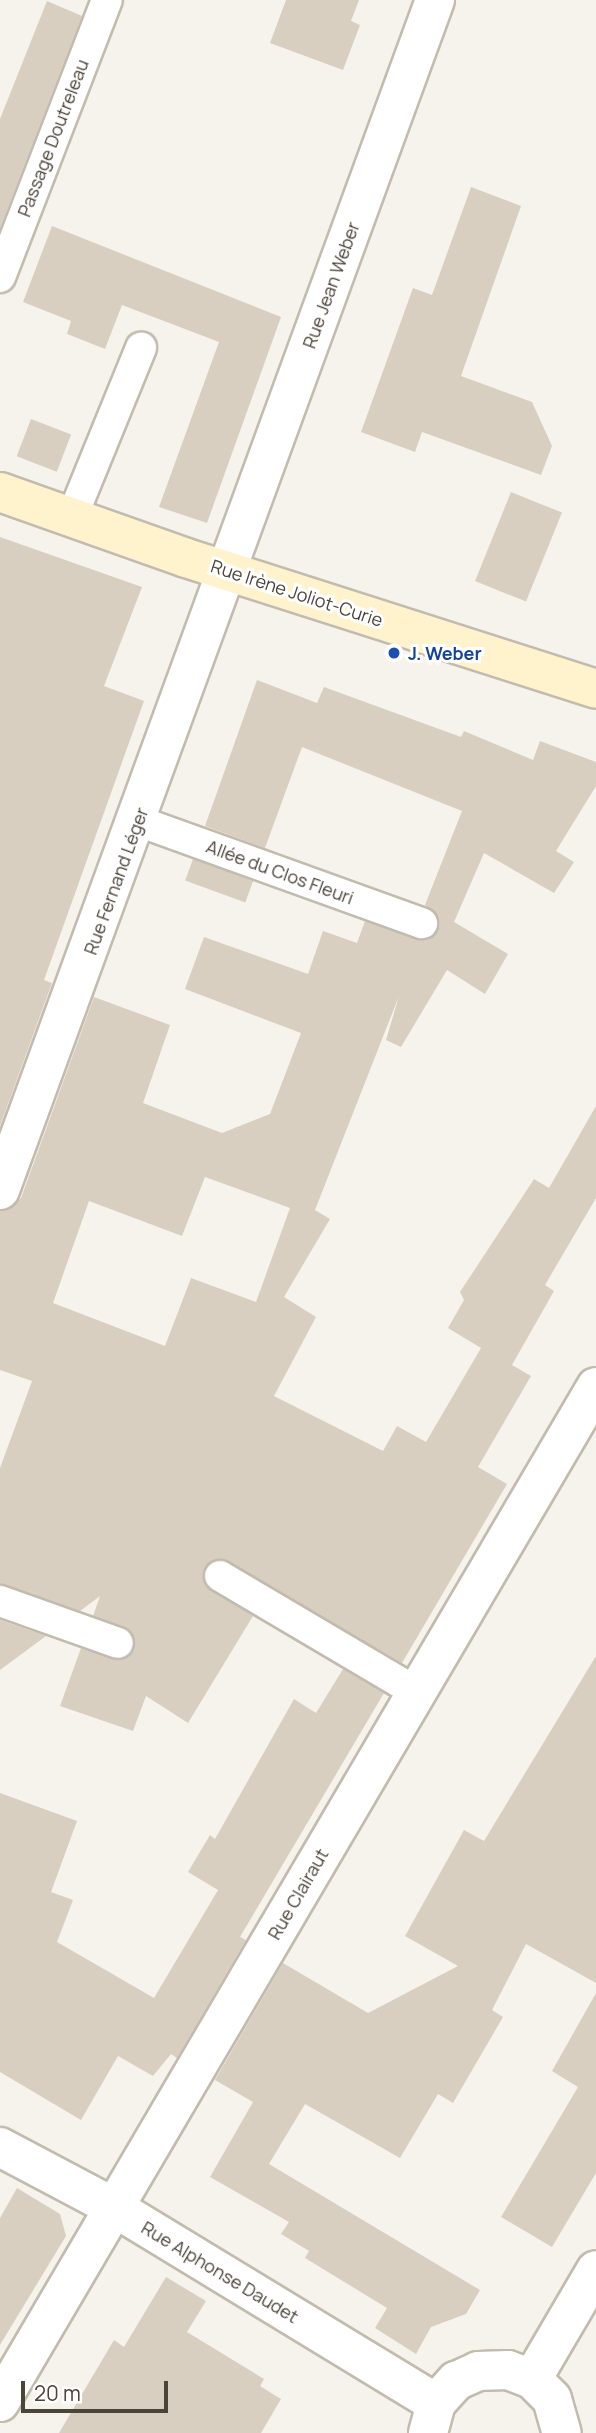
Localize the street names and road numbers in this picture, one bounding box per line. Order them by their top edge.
street label: Passage Doutreleau [13,56,93,220]
street label: Rue Jean Weber [298,219,364,351]
street label: Rue Irène Joliot-Curie [208,555,386,631]
street label: Rue Fernand Léger [79,805,153,957]
street label: Allée du Clos Fleuri [203,835,357,909]
street label: Rue Clairaut [263,1845,333,1943]
street label: Rue Alphonse Daudet [138,2217,302,2327]

